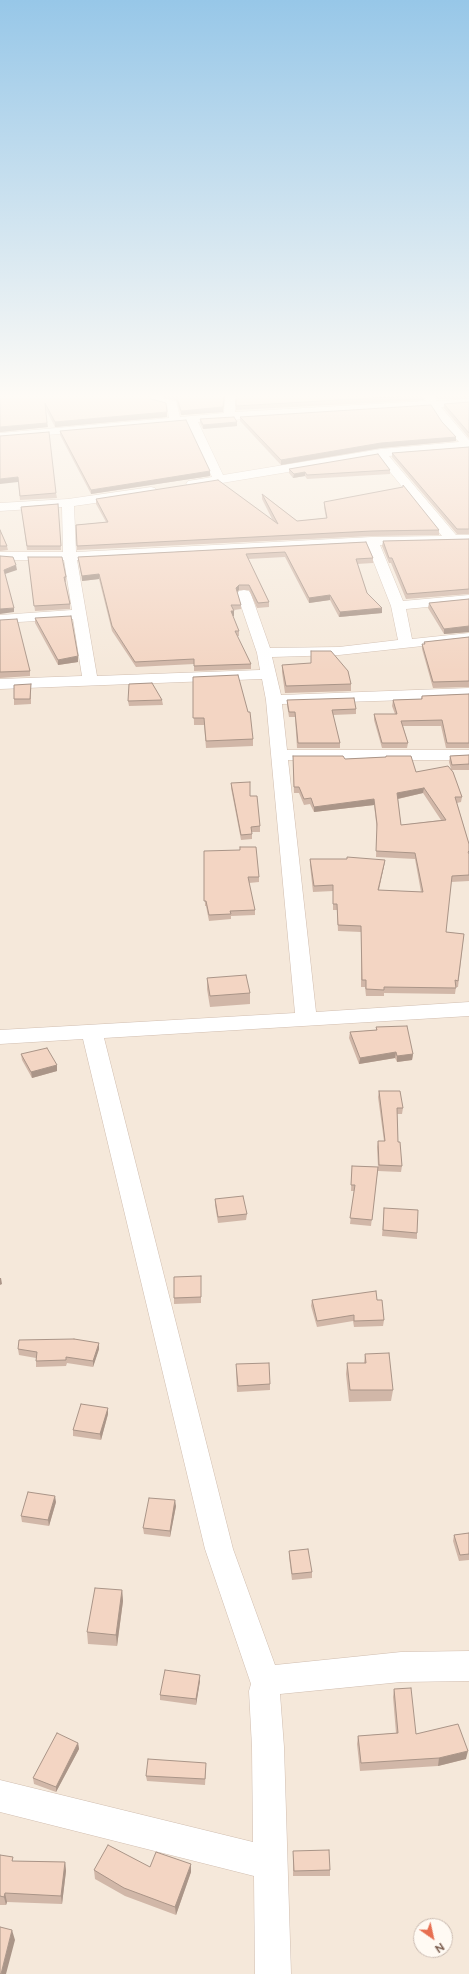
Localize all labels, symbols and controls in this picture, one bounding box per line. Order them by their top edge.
north arrow [413,1918,453,1958]
text: N [432,1940,447,1955]

